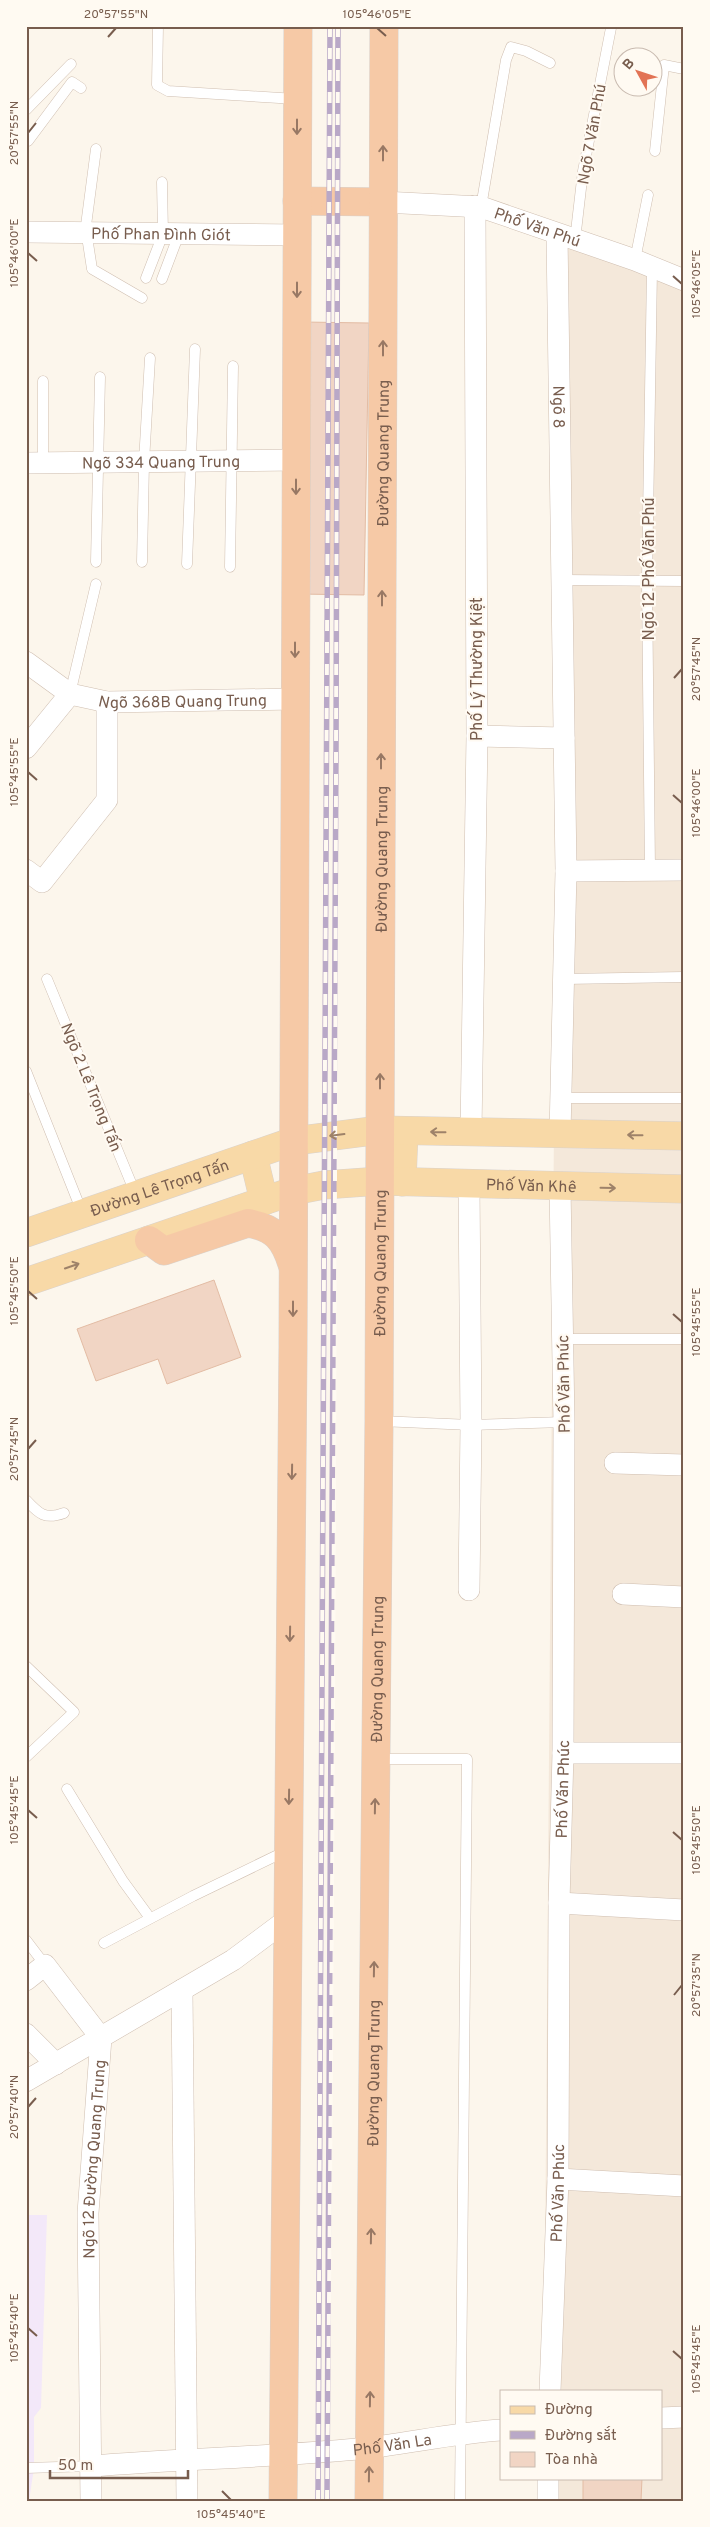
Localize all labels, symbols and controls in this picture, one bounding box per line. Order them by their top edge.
text: 20°57'55"N [84,7,148,23]
text: 105°46'05"E [343,7,411,23]
north arrow [612,48,662,98]
text: B [620,55,639,74]
street label: Ngõ 7 Văn Phú [574,82,612,186]
text: 20°57'55"N [7,101,23,165]
one-way arrow [292,119,302,135]
one-way arrow [378,146,388,162]
street label: Phố Văn Phú [491,204,583,253]
text: 105°46'00"E [7,218,23,288]
street label: Phố Phan Đình Giót [91,224,231,246]
text: 105°46'05"E [689,250,705,318]
one-way arrow [292,282,302,298]
one-way arrow [378,341,388,357]
street label: Đường Quang Trung [374,380,395,527]
street label: Ngõ 8 [547,385,568,429]
street label: Ngõ 334 Quang Trung [82,453,240,474]
one-way arrow [291,479,301,495]
street label: Ngõ 12 Phố Văn Phú [639,498,660,640]
one-way arrow [377,591,387,607]
street label: Phố Lý Thường Kiệt [467,597,488,741]
text: 20°57'45"N [689,637,705,701]
one-way arrow [290,642,300,658]
street label: Ngõ 368B Quang Trung [96,691,267,714]
text: 105°45'55"E [7,738,23,806]
one-way arrow [376,753,386,770]
text: 105°46'00"E [689,768,705,838]
street label: Đường Quang Trung [373,786,393,933]
street label: Ngõ 2 Lê Trọng Tấn [55,1020,126,1155]
one-way arrow [375,1073,385,1090]
one-way arrow [430,1127,446,1137]
one-way arrow [329,1130,345,1140]
one-way arrow [627,1131,643,1140]
street label: Đường Lê Trọng Tấn [88,1156,232,1222]
street label: Phố Văn Khê [485,1175,577,1198]
one-way arrow [600,1183,616,1193]
street label: Đường Quang Trung [371,1190,392,1337]
text: 105°45'50"E [7,1256,23,1326]
one-way arrow [64,1261,80,1270]
text: 105°45'55"E [689,1288,705,1356]
one-way arrow [288,1301,298,1317]
street label: Phố Văn Phúc [553,1335,576,1433]
text: 20°57'45"N [7,1417,23,1481]
one-way arrow [287,1464,297,1480]
street label: Đường Quang Trung [368,1595,389,1743]
one-way arrow [286,1626,295,1642]
street label: Phố Văn Phúc [552,1740,575,1839]
text: 105°45'45"E [7,1776,23,1844]
one-way arrow [284,1788,294,1805]
one-way arrow [370,1799,380,1815]
text: 105°45'50"E [689,1805,705,1875]
text: 20°57'35"N [689,1953,705,2017]
one-way arrow [369,1961,379,1978]
street label: Đường Quang Trung [364,1999,386,2147]
street label: Ngõ 12 Đường Quang Trung [80,2059,111,2259]
text: 20°57'40"N [7,2075,23,2139]
street label: Phố Văn Phúc [547,2144,570,2243]
one-way arrow [366,2229,376,2245]
text: 105°45'40"E [7,2293,23,2363]
text: 105°45'45"E [689,2325,705,2393]
legend [500,2390,662,2480]
one-way arrow [365,2391,375,2408]
text: Đường [545,2401,593,2420]
text: Đường sắt [545,2426,617,2446]
street label: Phố Văn La [352,2431,433,2461]
scale bar [50,2447,188,2479]
text: Tòa nhà [545,2451,598,2470]
text: 50 m [58,2457,93,2476]
one-way arrow [364,2466,374,2482]
text: 105°45'40"E [196,2507,266,2523]

